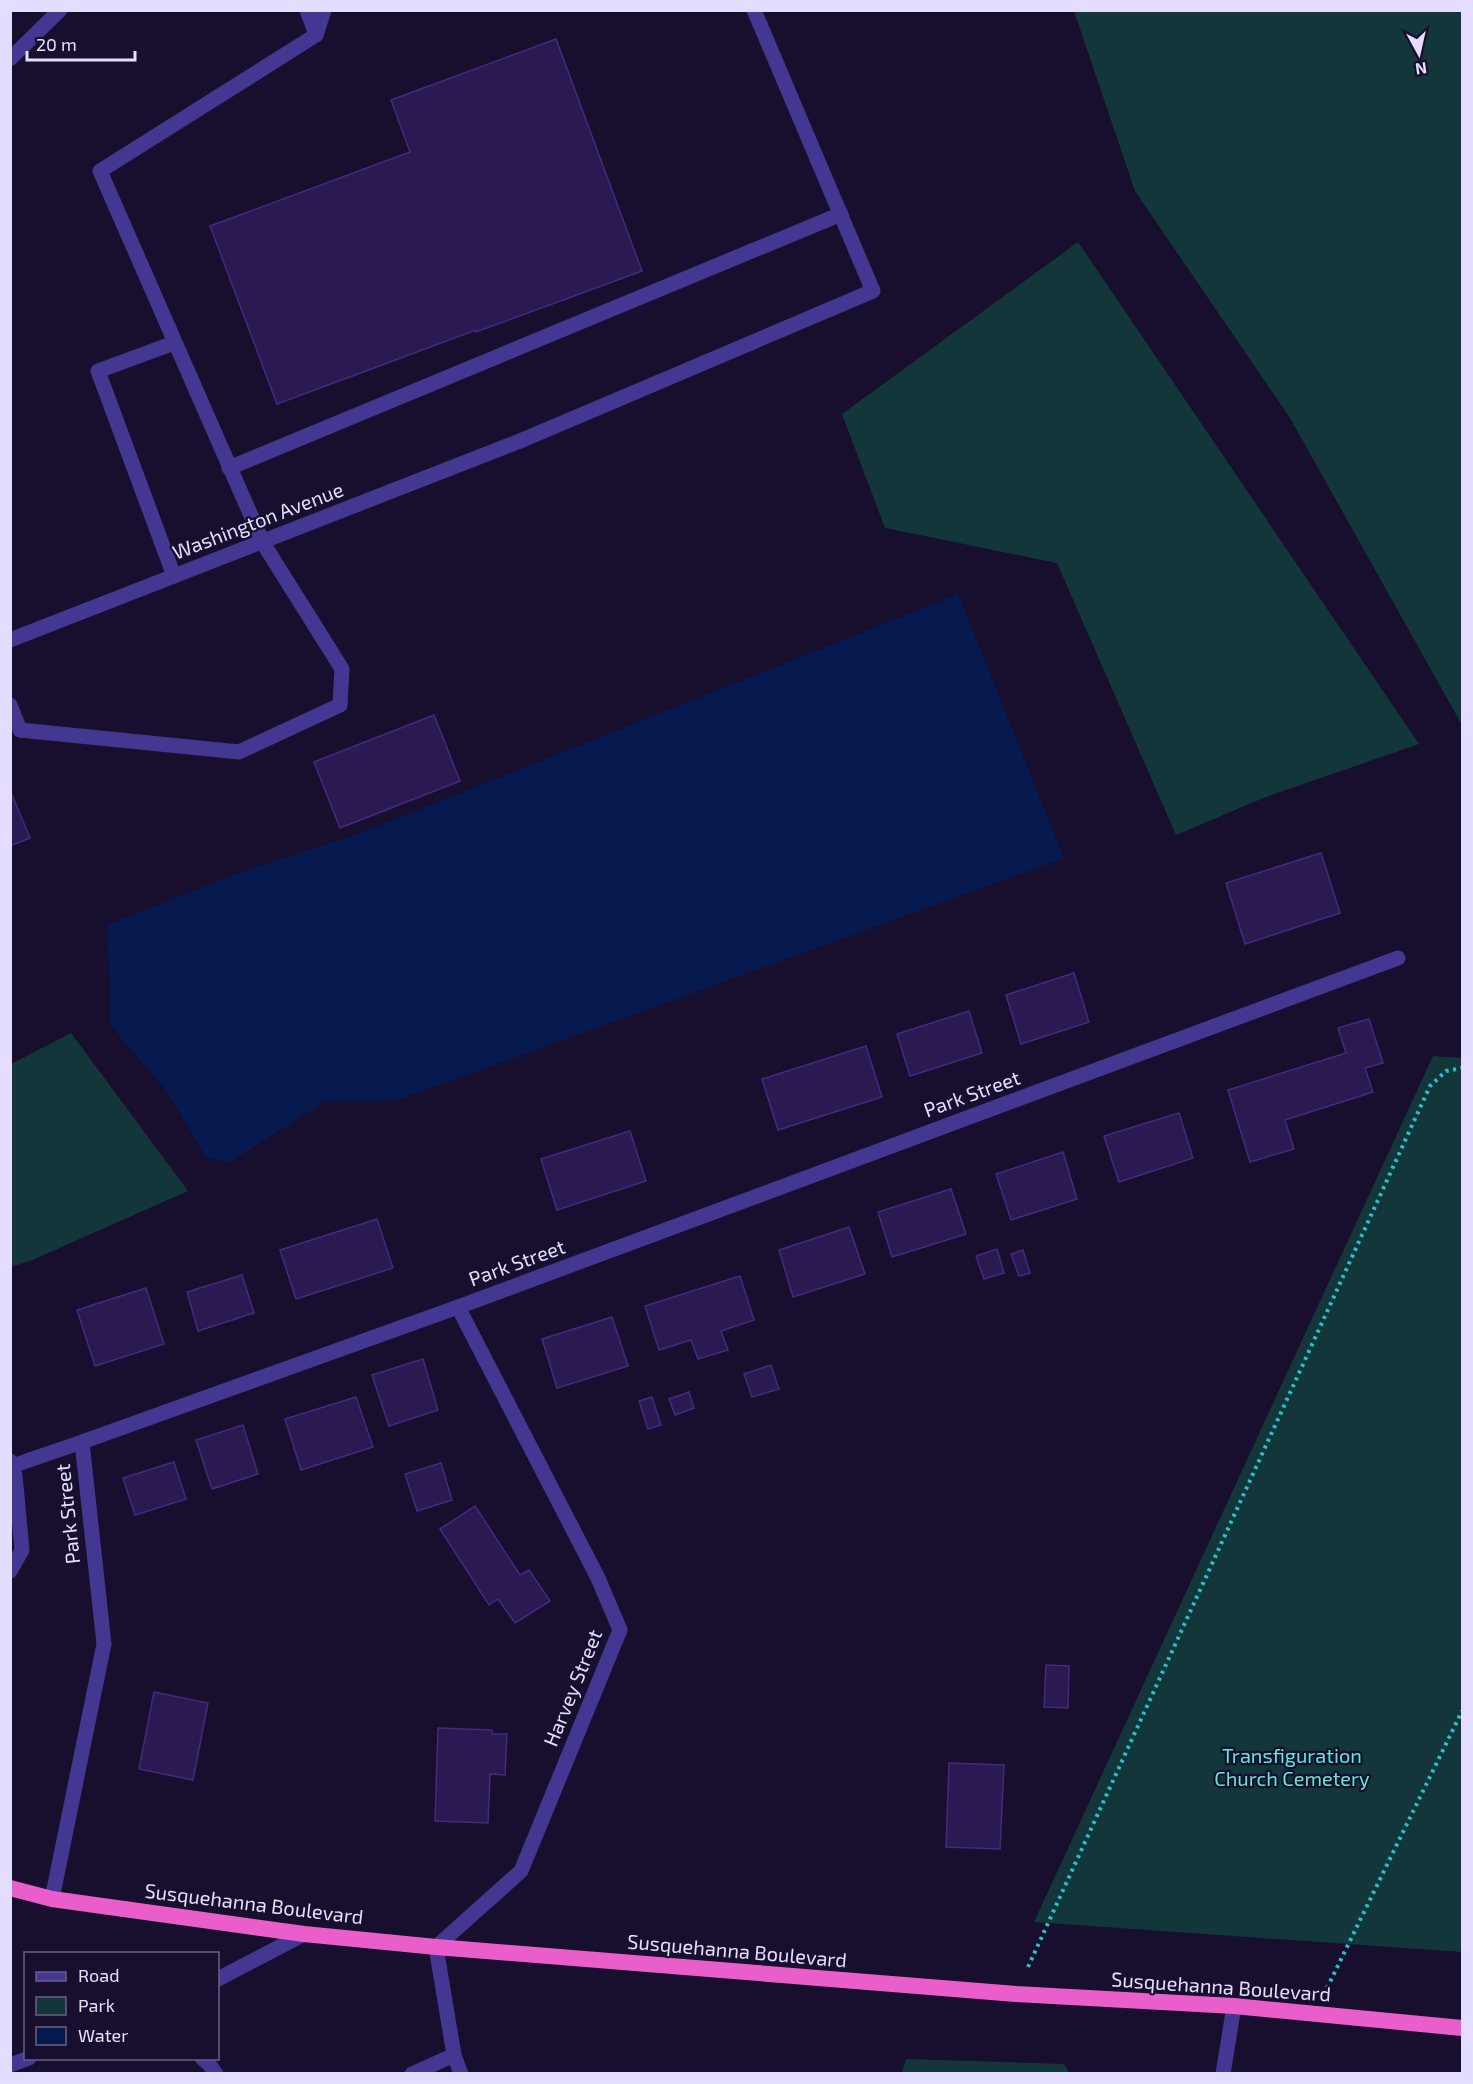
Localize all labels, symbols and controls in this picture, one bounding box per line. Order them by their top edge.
scale bar [27,24,135,62]
north arrow [1389,24,1449,84]
text: 20 m [36,33,77,55]
text: N [1414,59,1428,80]
street label: Washington Avenue [169,476,346,564]
street label: Park Street [920,1064,1023,1122]
street label: Park Street [465,1233,568,1291]
street label: Park Street [50,1462,84,1565]
street label: Harvey Street [538,1625,607,1749]
park label: Transfiguration Church Cemetery [1214,1743,1370,1790]
street label: Susquehanna Boulevard [143,1878,365,1928]
street label: Susquehanna Boulevard [626,1928,848,1972]
legend [24,1952,219,2060]
text: Road [78,1964,119,1986]
street label: Susquehanna Boulevard [1110,1966,1332,2006]
text: Park [78,1994,115,2016]
text: Water [78,2024,128,2046]

